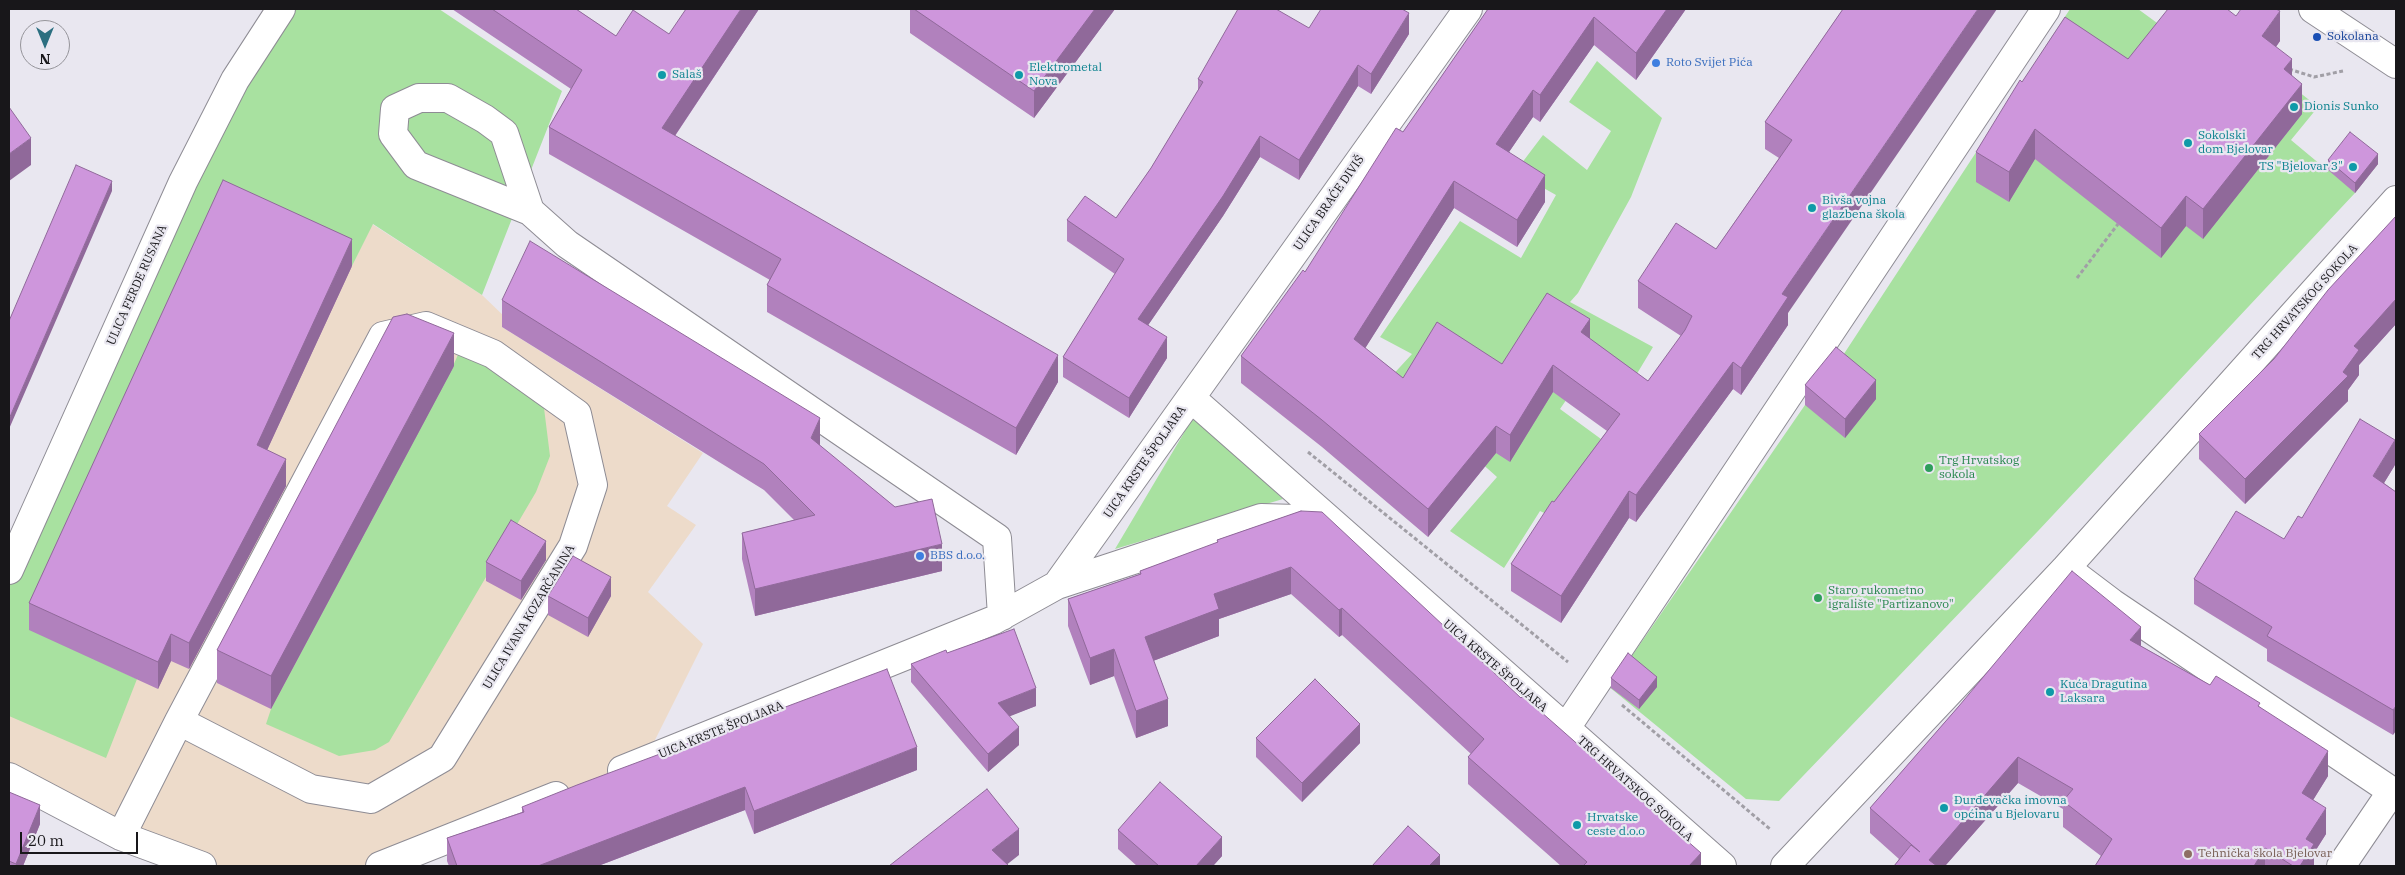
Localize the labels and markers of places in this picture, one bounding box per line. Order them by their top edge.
place label: Sokolana [2327,30,2379,44]
marker: Sokolana [2311,31,2323,43]
place label: Roto Svijet Pića [1666,56,1753,70]
marker: Roto Svijet Pića [1650,57,1662,69]
place label: Elektrometal Nova [1029,61,1102,89]
place label: Salaš [672,68,702,82]
marker: Salaš [656,69,668,81]
marker: Elektrometal Nova [1013,69,1025,81]
place label: Dionis Sunko [2304,100,2379,114]
marker: Dionis Sunko [2288,101,2300,113]
place label: Sokolski dom Bjelovar [2198,129,2273,157]
marker: Sokolski dom Bjelovar [2182,137,2194,149]
place label: TS "Bjelovar 3" [2259,160,2343,174]
marker: TS "Bjelovar 3" [2347,161,2359,173]
place label: Bivša vojna glazbena škola [1822,194,1905,222]
marker: Bivša vojna glazbena škola [1806,202,1818,214]
place label: Trg Hrvatskog sokola [1939,454,2019,482]
marker: Trg Hrvatskog sokola [1923,462,1935,474]
place label: BBS d.o.o. [930,549,985,563]
marker: BBS d.o.o. [914,550,926,562]
place label: Staro rukometno igralište "Partizanovo" [1828,584,1954,612]
marker: Staro rukometno igralište "Partizanovo" [1812,592,1824,604]
place label: Kuća Dragutina Laksara [2060,678,2148,706]
marker: Kuća Dragutina Laksara [2044,686,2056,698]
place label: Đurđevačka imovna općina u Bjelovaru [1954,794,2067,822]
marker: Đurđevačka imovna općina u Bjelovaru [1938,802,1950,814]
place label: Hrvatske ceste d.o.o [1587,811,1645,839]
marker: Hrvatske ceste d.o.o [1571,819,1583,831]
place label: Tehnička škola Bjelovar [2198,847,2332,861]
marker: Tehnička škola Bjelovar [2182,848,2194,860]

